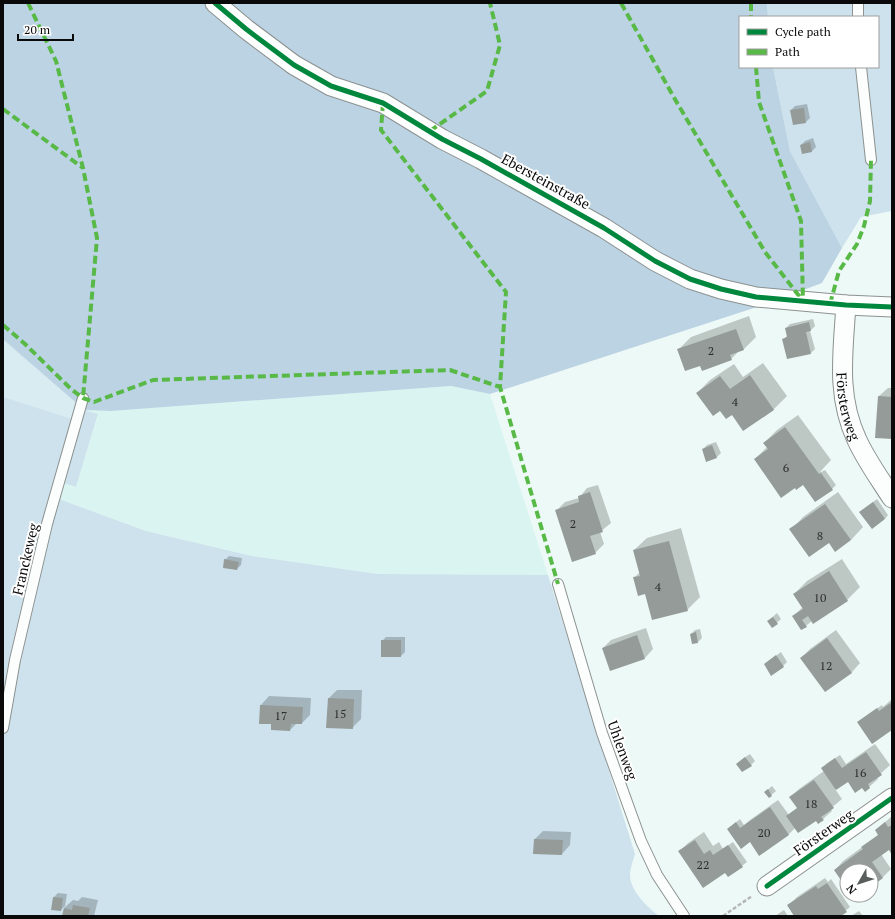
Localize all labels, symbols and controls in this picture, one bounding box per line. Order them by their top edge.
scale bar [18,16,73,42]
legend [739,16,879,68]
text: 20 m [24,22,51,37]
text: Cycle path [775,24,831,39]
text: Path [775,44,800,59]
street label: Ebersteinstraße [498,149,594,213]
house number: 2 [708,343,714,358]
street label: Försterweg [833,372,866,444]
house number: 4 [732,394,739,409]
house number: 6 [783,460,790,475]
house number: 2 [570,516,576,531]
street label: Franckeweg [7,520,43,597]
house number: 8 [817,528,823,543]
house number: 4 [655,579,662,594]
house number: 10 [814,590,826,605]
house number: 12 [820,658,832,673]
house number: 15 [334,706,346,721]
house number: 17 [275,708,287,723]
street label: Uhlenweg [604,718,643,783]
house number: 16 [854,765,867,780]
house number: 18 [805,796,817,811]
street label: Försterweg [789,804,857,860]
house number: 20 [758,825,770,840]
house number: 22 [697,857,709,872]
north arrow [839,863,879,903]
text: N [843,881,859,897]

